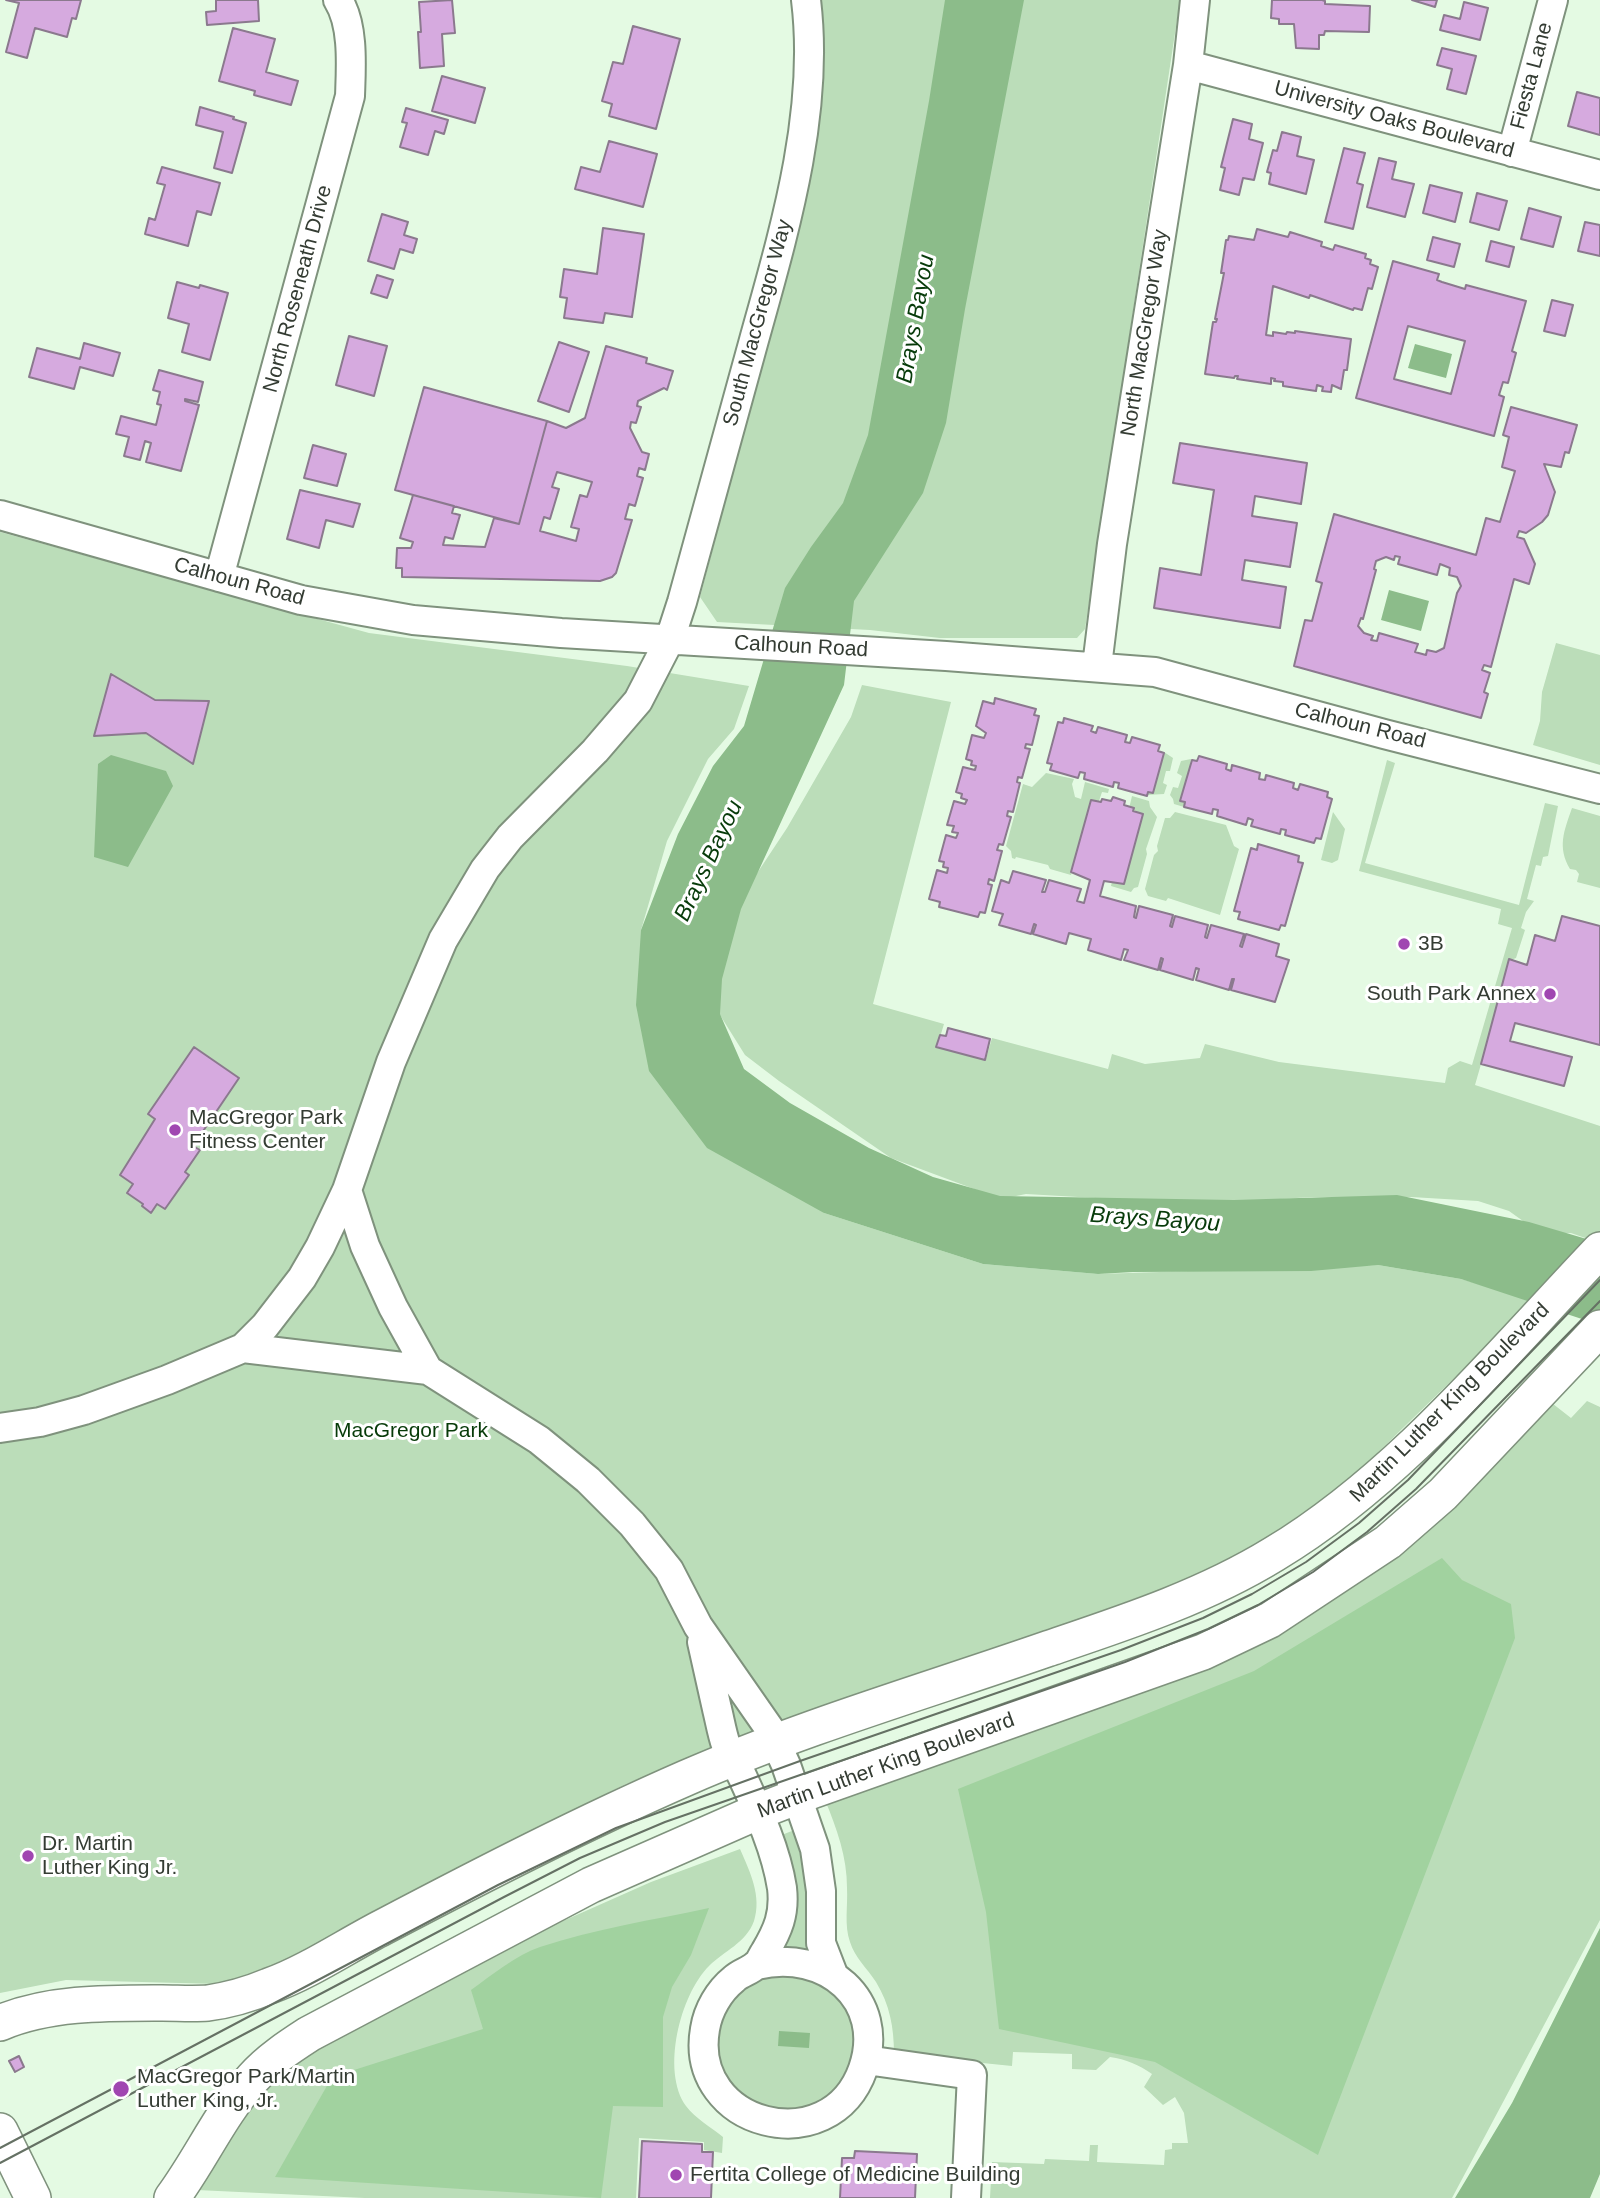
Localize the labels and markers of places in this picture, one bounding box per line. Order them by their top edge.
place label: 3B [1418,931,1444,957]
marker: 3B [1396,936,1412,952]
place label: South Park Annex [1367,981,1536,1007]
marker: South Park Annex [1542,986,1558,1002]
place label: MacGregor Park Fitness Center [189,1105,343,1155]
marker: MacGregor Park Fitness Center [167,1122,183,1138]
place label: Dr. Martin Luther King Jr. [42,1831,177,1881]
marker: Dr. Martin Luther King Jr. [20,1848,36,1864]
place label: MacGregor Park/Martin Luther King, Jr. [137,2064,355,2114]
marker: MacGregor Park/Martin Luther King, Jr. [111,2079,131,2099]
place label: Fertita College of Medicine Building [690,2162,1020,2188]
marker: Fertita College of Medicine Building [668,2167,684,2183]

